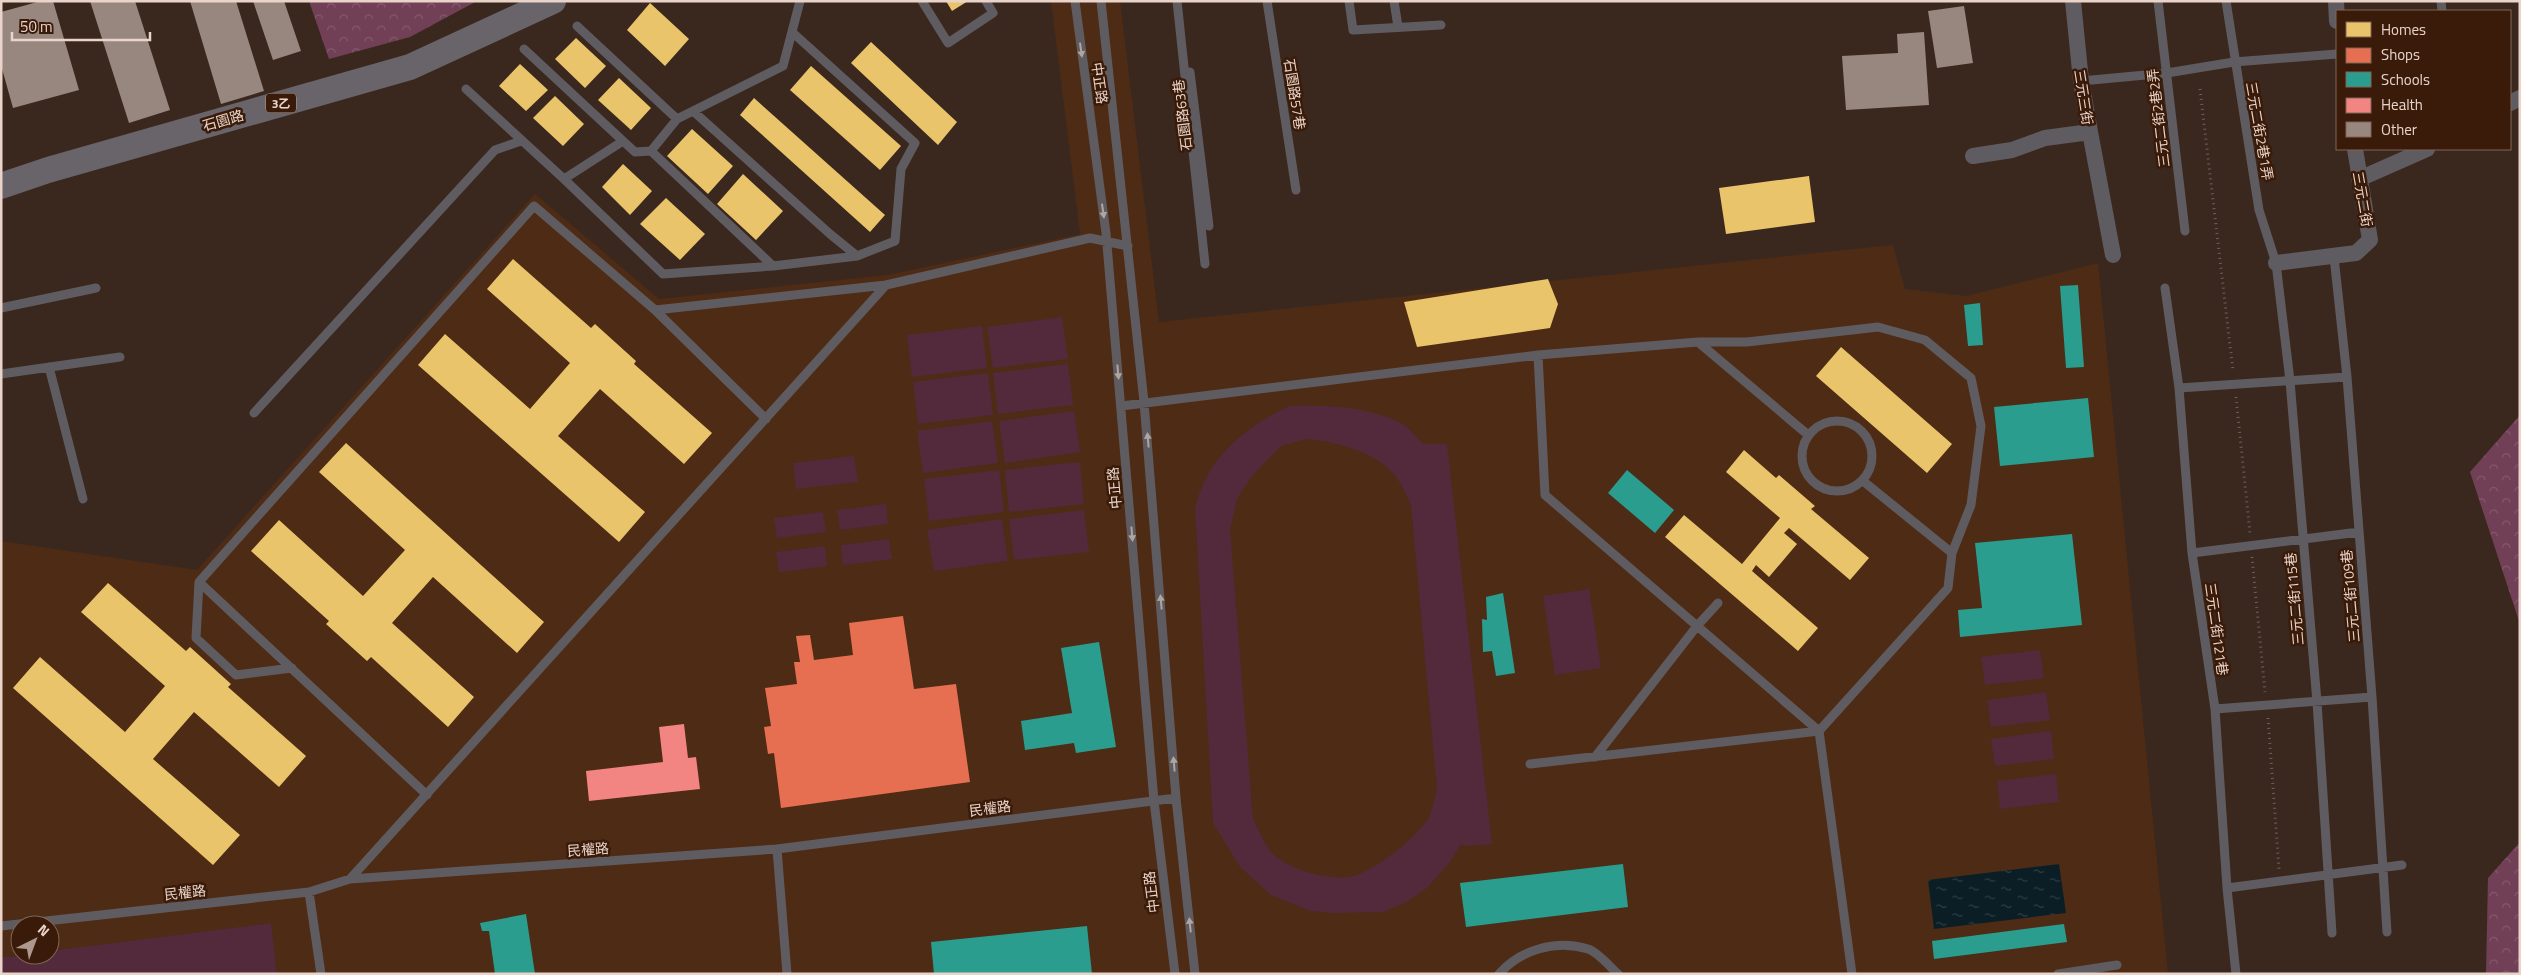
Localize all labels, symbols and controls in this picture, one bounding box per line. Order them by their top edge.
scale bar [12,10,150,42]
legend [2336,10,2511,150]
text: 50 m [20,15,53,38]
text: Homes [2381,18,2426,41]
one-way arrow [1078,42,1086,58]
text: Shops [2381,43,2420,66]
street label: 石園路57巷 [1279,57,1311,131]
street label: 中正路 [1087,61,1113,105]
street label: 三元二街2巷2弄 [2142,67,2174,169]
street label: 三元三街 [2069,68,2099,126]
text: Schools [2381,68,2430,91]
street label: 石園路63巷 [1167,78,1197,152]
street label: 三元二街2巷1弄 [2241,80,2279,182]
text: Health [2381,93,2423,116]
road number: 3乙 [266,94,296,112]
street label: 石園路 [200,104,246,136]
text: Other [2381,118,2417,141]
street label: 三元二街 [2348,170,2378,228]
one-way arrow [1099,203,1107,219]
one-way arrow [1114,365,1122,381]
one-way arrow [1143,431,1151,447]
street label: 中正路 [1102,466,1126,510]
one-way arrow [1128,527,1136,543]
street label: 三元二街109巷 [2335,548,2365,644]
street label: 三元二街115巷 [2279,551,2309,647]
street label: 三元二街121巷 [2200,581,2234,677]
one-way arrow [1156,593,1164,609]
one-way arrow [1169,755,1177,771]
street label: 民權路 [968,795,1012,821]
street label: 民權路 [566,837,610,861]
street label: 中正路 [1138,870,1164,914]
street label: 民權路 [163,879,207,905]
north arrow [10,915,60,965]
one-way arrow [1186,917,1194,933]
text: N [33,919,55,941]

